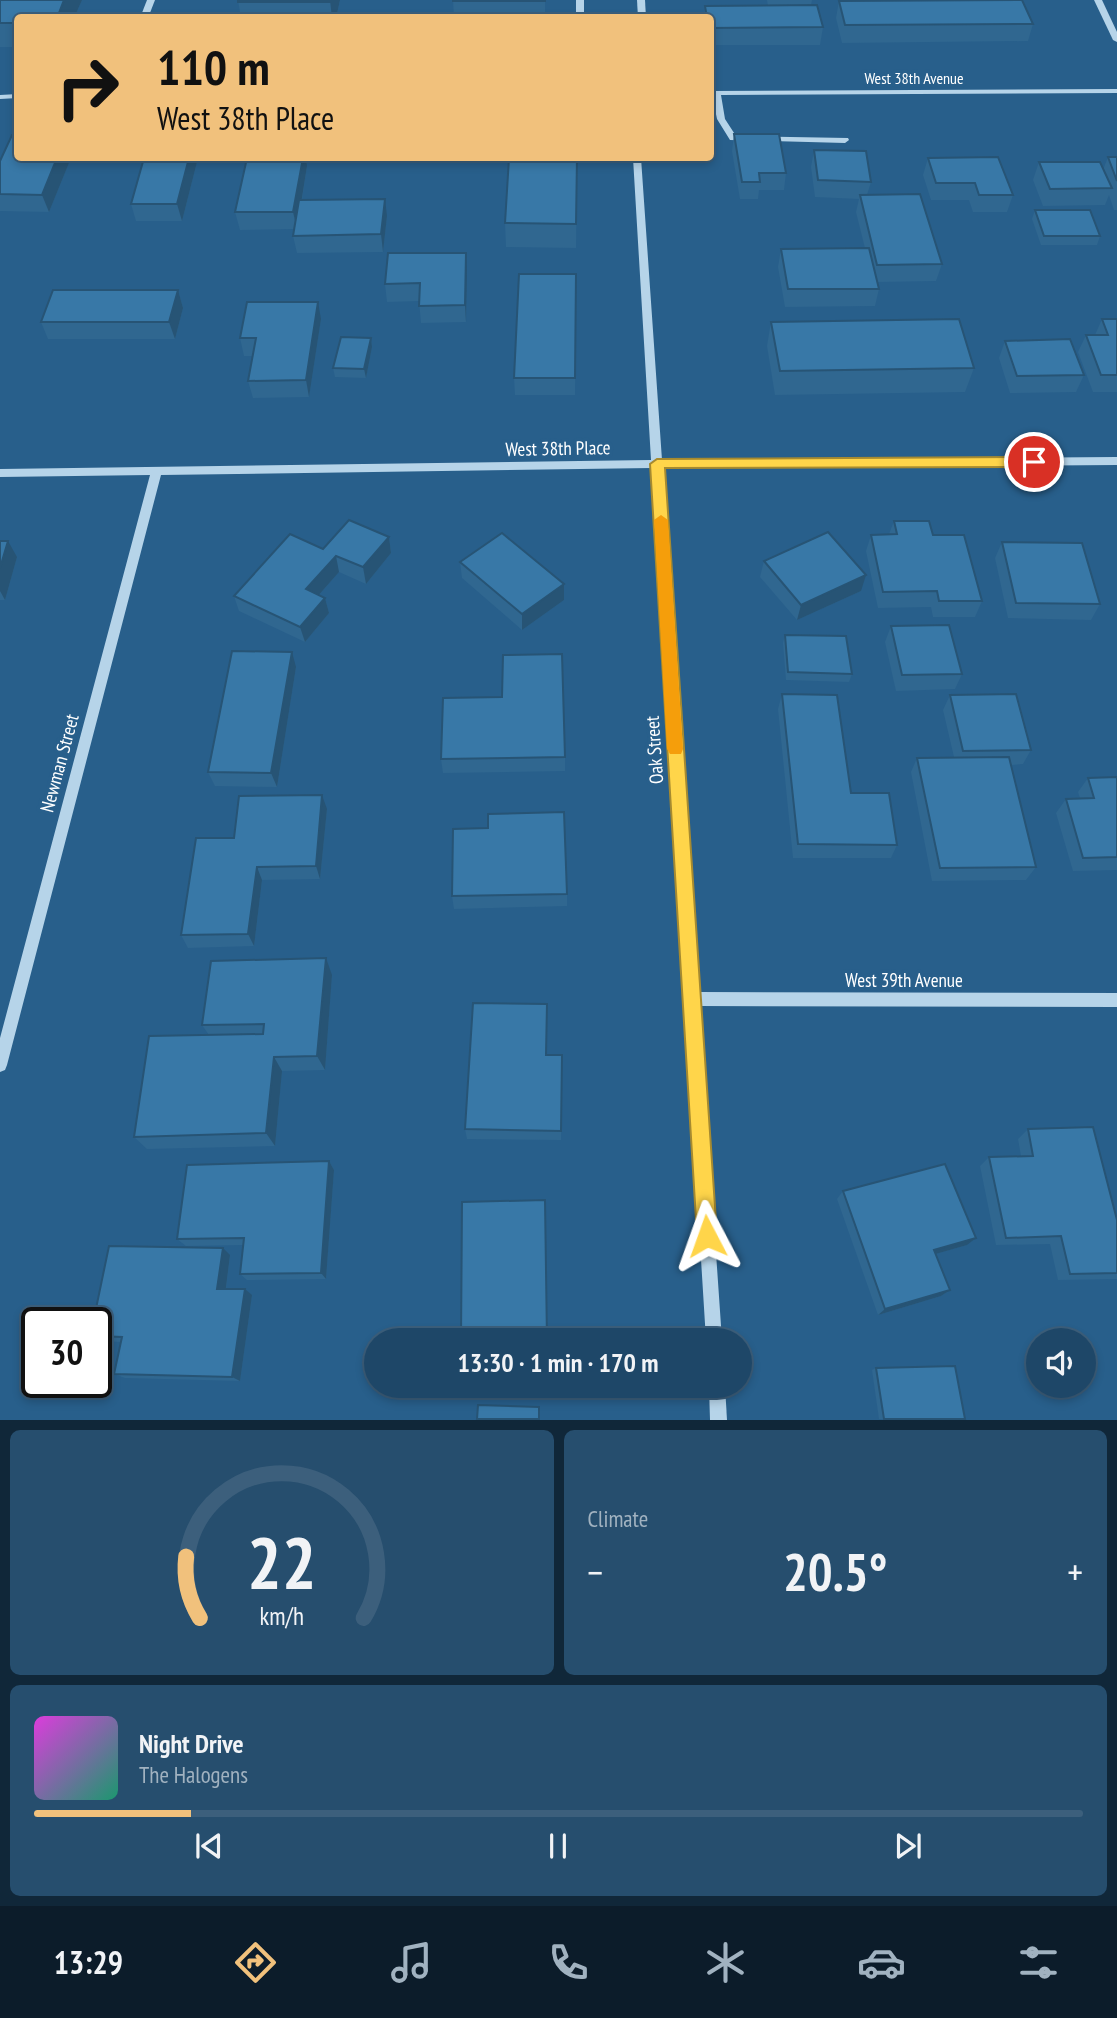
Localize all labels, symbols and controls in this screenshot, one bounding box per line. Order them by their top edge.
text: 110 m [157,35,270,99]
icon: right [42,42,133,133]
street label: West 38th Avenue [864,68,964,88]
text: West 38th Place [157,97,334,139]
pin [1004,432,1064,492]
street label: West 38th Place [505,435,611,461]
icon: arrive [1015,443,1053,481]
street label: Newman Street [34,710,84,815]
street label: Oak Street [640,714,668,785]
street label: West 39th Avenue [845,968,963,992]
position arrow [670,1199,744,1273]
speed limit sign: 30 [21,1307,112,1398]
map controls [1026,1328,1096,1398]
button: sound [1026,1328,1096,1398]
text: 13:30 · 1 min · 170 m [458,1346,658,1379]
text: Climate [588,1504,648,1533]
text: 22 [247,1515,317,1609]
text: 20.5° [783,1538,888,1605]
text: − [588,1547,603,1596]
text: + [1067,1547,1083,1596]
text: km/h [260,1600,304,1632]
text: Night Drive [139,1727,244,1760]
text: The Halogens [139,1760,248,1789]
icon: previous [190,1827,228,1865]
icon: pause [539,1827,577,1865]
icon: next [889,1827,927,1865]
icon: directions [231,1938,280,1987]
icon: music [387,1938,436,1987]
icon: phone [544,1938,593,1987]
icon: climate [701,1938,750,1987]
icon: car [857,1938,906,1987]
icon: filters [1014,1938,1063,1987]
text: 13:29 [54,1941,123,1983]

